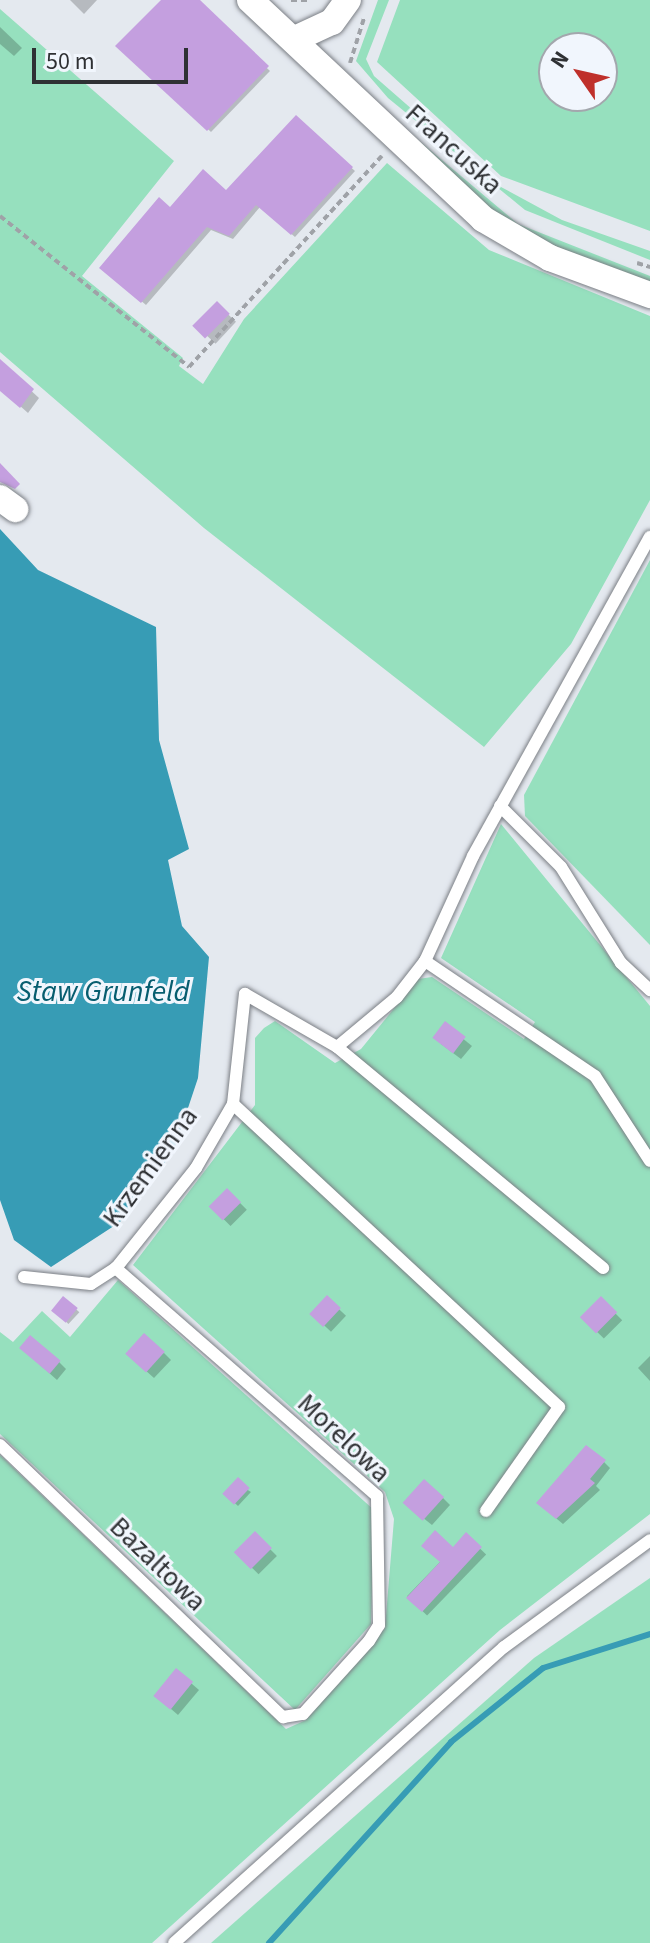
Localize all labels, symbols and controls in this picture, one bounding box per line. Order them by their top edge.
scale bar [36,32,192,82]
north arrow [538,32,618,112]
text: 50 m [46,44,95,79]
text: N [542,45,577,75]
street label: Francuska [398,97,510,201]
water label: Staw Grunfeld [16,974,190,1010]
street label: Krzemienna [95,1100,205,1234]
street label: Morelowa [290,1386,398,1490]
street label: Bazaltowa [103,1510,213,1618]

